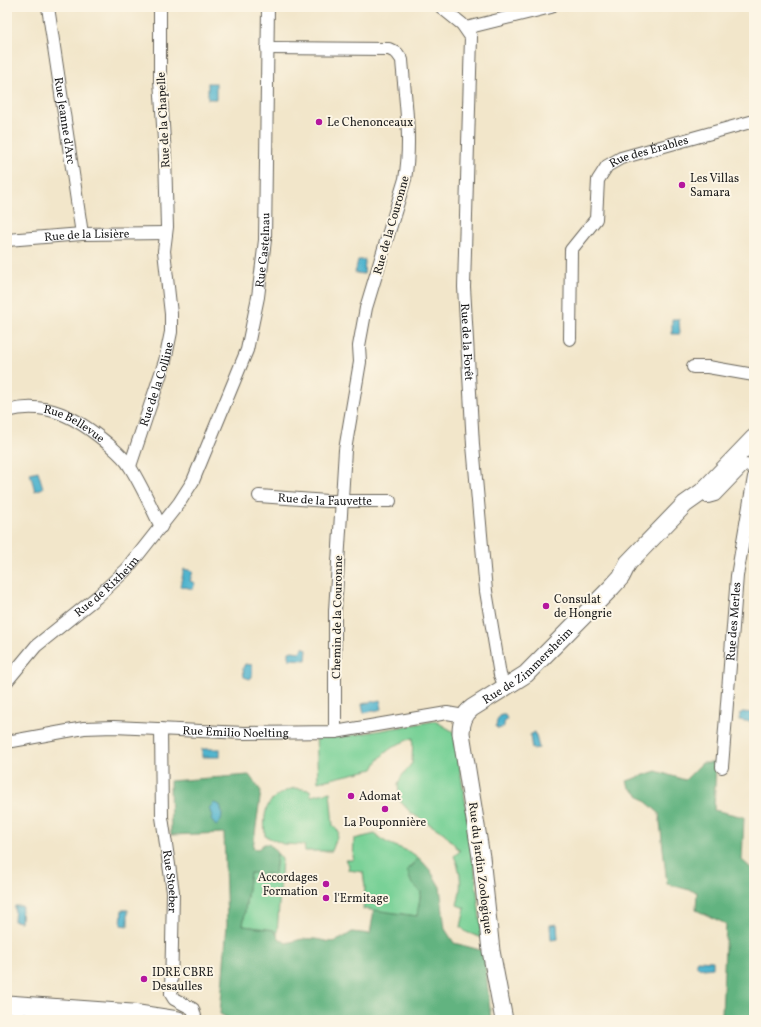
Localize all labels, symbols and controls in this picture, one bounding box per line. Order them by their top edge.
street label: Rue de la Chapelle [153,71,175,168]
street label: Rue Jeanne d'Arc [50,76,78,166]
place label: Le Chenonceaux [327,115,413,131]
marker: Le Chenonceaux [314,117,324,127]
street label: Rue des Érables [606,133,690,172]
place label: Les Villas Samara [690,171,739,201]
street label: Rue de la Couronne [370,174,414,277]
marker: Les Villas Samara [677,180,687,190]
street label: Rue Castelnau [252,212,274,289]
street label: Rue de la Lisière [44,226,130,246]
street label: Rue de la Forêt [456,303,476,381]
street label: Rue de la Colline [137,340,178,429]
street label: Rue Bellevue [42,402,108,447]
street label: Rue de la Fauvette [277,490,372,510]
street label: Rue de Rixheim [71,553,144,621]
street label: Chemin de la Couronne [329,555,347,679]
street label: Rue des Merles [723,581,746,662]
place label: Consulat de Hongrie [554,592,612,622]
marker: Consulat de Hongrie [541,601,551,611]
street label: Rue de Zimmersheim [480,624,577,708]
street label: Rue Émilio Noelting [182,723,289,742]
place label: Adomat [359,789,401,805]
marker: Adomat [346,791,356,801]
street label: Rue du Jardin Zoologique [464,801,496,935]
marker: La Pouponnière [380,804,390,814]
place label: La Pouponnière [344,815,427,831]
street label: Rue Stoeber [158,849,180,913]
place label: Accordages Formation [258,870,318,900]
marker: Accordages Formation [321,879,331,889]
place label: l'Ermitage [334,891,389,907]
marker: l'Ermitage [321,893,331,903]
place label: IDRE CBRE Desaulles [152,965,214,995]
marker: IDRE CBRE Desaulles [139,974,149,984]

